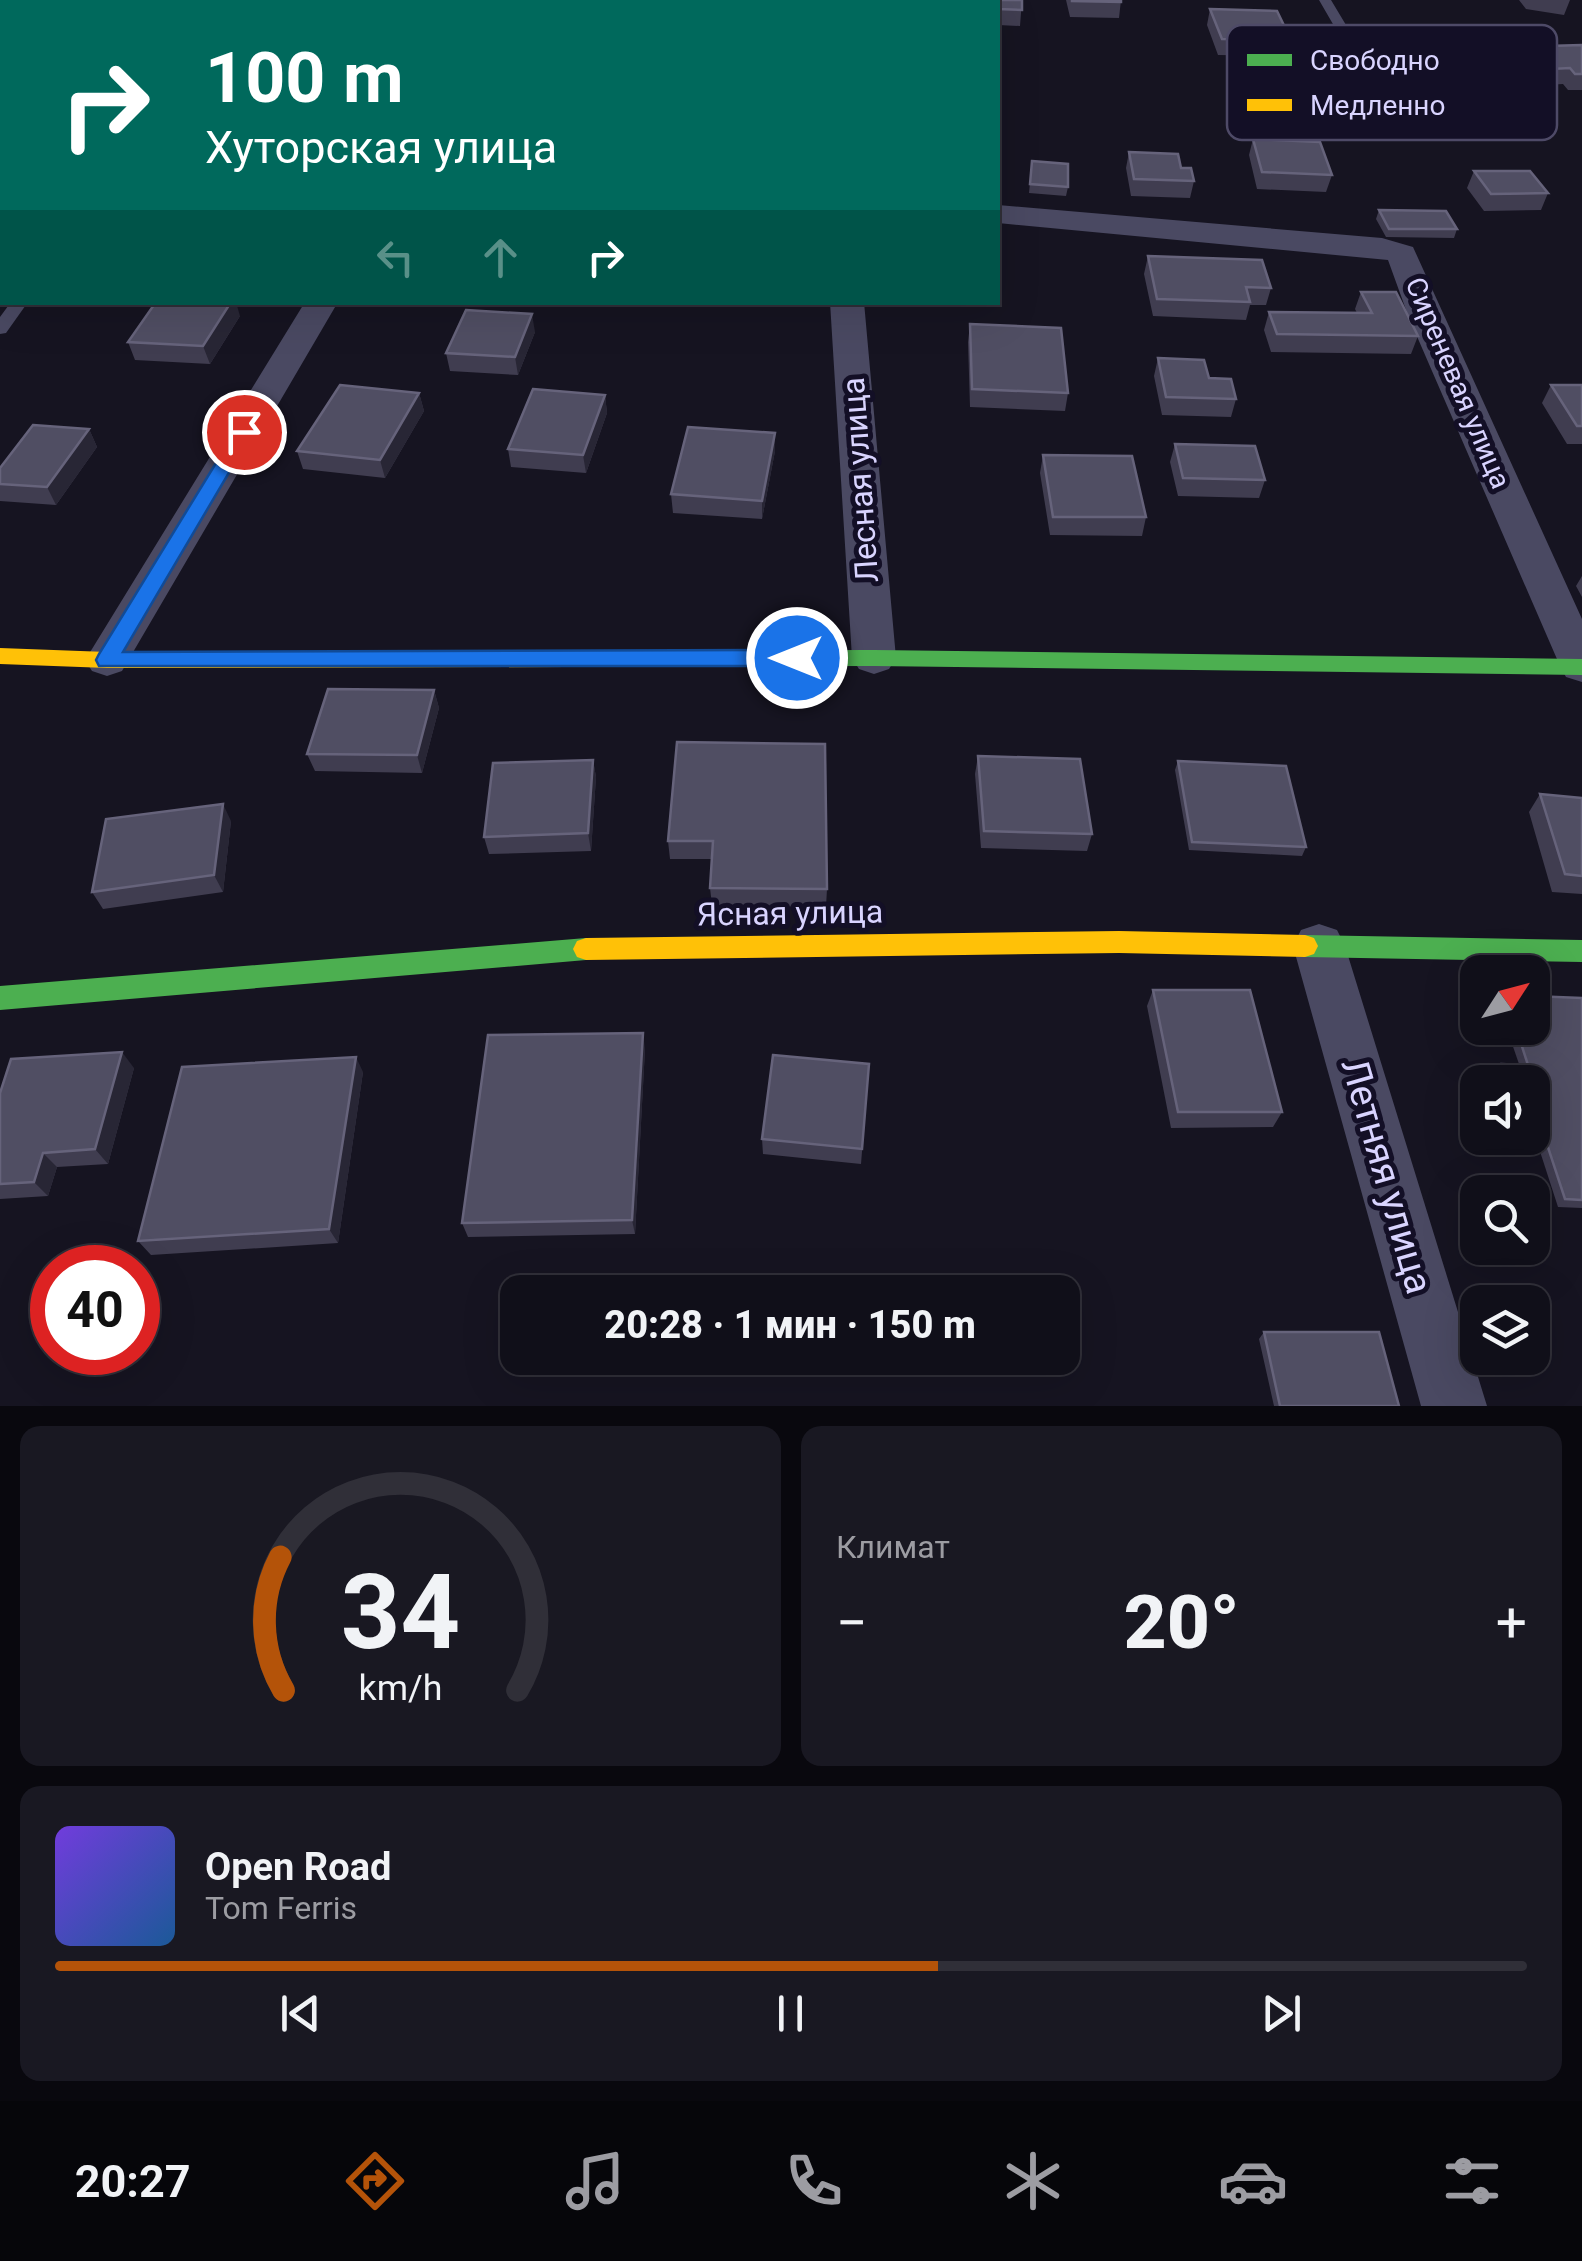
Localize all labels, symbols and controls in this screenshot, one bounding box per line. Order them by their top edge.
legend [1227,25,1557,140]
text: 100 m [205,37,404,119]
icon: right [40,40,170,170]
text: Свободно [1310,44,1440,77]
text: Медленно [1310,89,1446,122]
text: Хуторская улица [205,121,557,174]
icon: left [368,230,423,285]
icon: ahead [473,230,528,285]
icon: right [578,230,633,285]
street label: Сиреневая улица [1399,272,1517,494]
street label: Лесная улица [834,376,886,584]
pin [202,390,287,475]
icon: arrive [217,405,272,460]
position arrow [745,606,849,710]
street label: Ясная улица [697,892,883,934]
north arrow [1460,955,1550,1045]
map controls [1460,955,1550,1375]
street label: Летняя улица [1332,1053,1442,1299]
button: sound [1460,1065,1550,1155]
button: search [1460,1175,1550,1265]
speed limit sign: 40 [30,1245,160,1375]
button: layers [1460,1285,1550,1375]
text: 20:28 · 1 мин · 150 m [604,1303,976,1347]
text: Климат [836,1528,950,1566]
text: 34 [341,1552,460,1673]
text: 20° [1124,1578,1240,1666]
text: − [836,1591,867,1655]
text: + [1496,1591,1527,1655]
text: km/h [359,1667,442,1709]
text: Open Road [205,1845,391,1889]
text: Tom Ferris [205,1889,357,1927]
icon: previous [273,1986,328,2041]
icon: pause [763,1986,818,2041]
icon: next [1254,1986,1309,2041]
icon: directions [340,2146,410,2216]
icon: music [560,2146,630,2216]
icon: phone [779,2146,849,2216]
icon: climate [998,2146,1068,2216]
icon: car [1218,2146,1288,2216]
icon: filters [1437,2146,1507,2216]
text: 20:27 [75,2155,191,2208]

